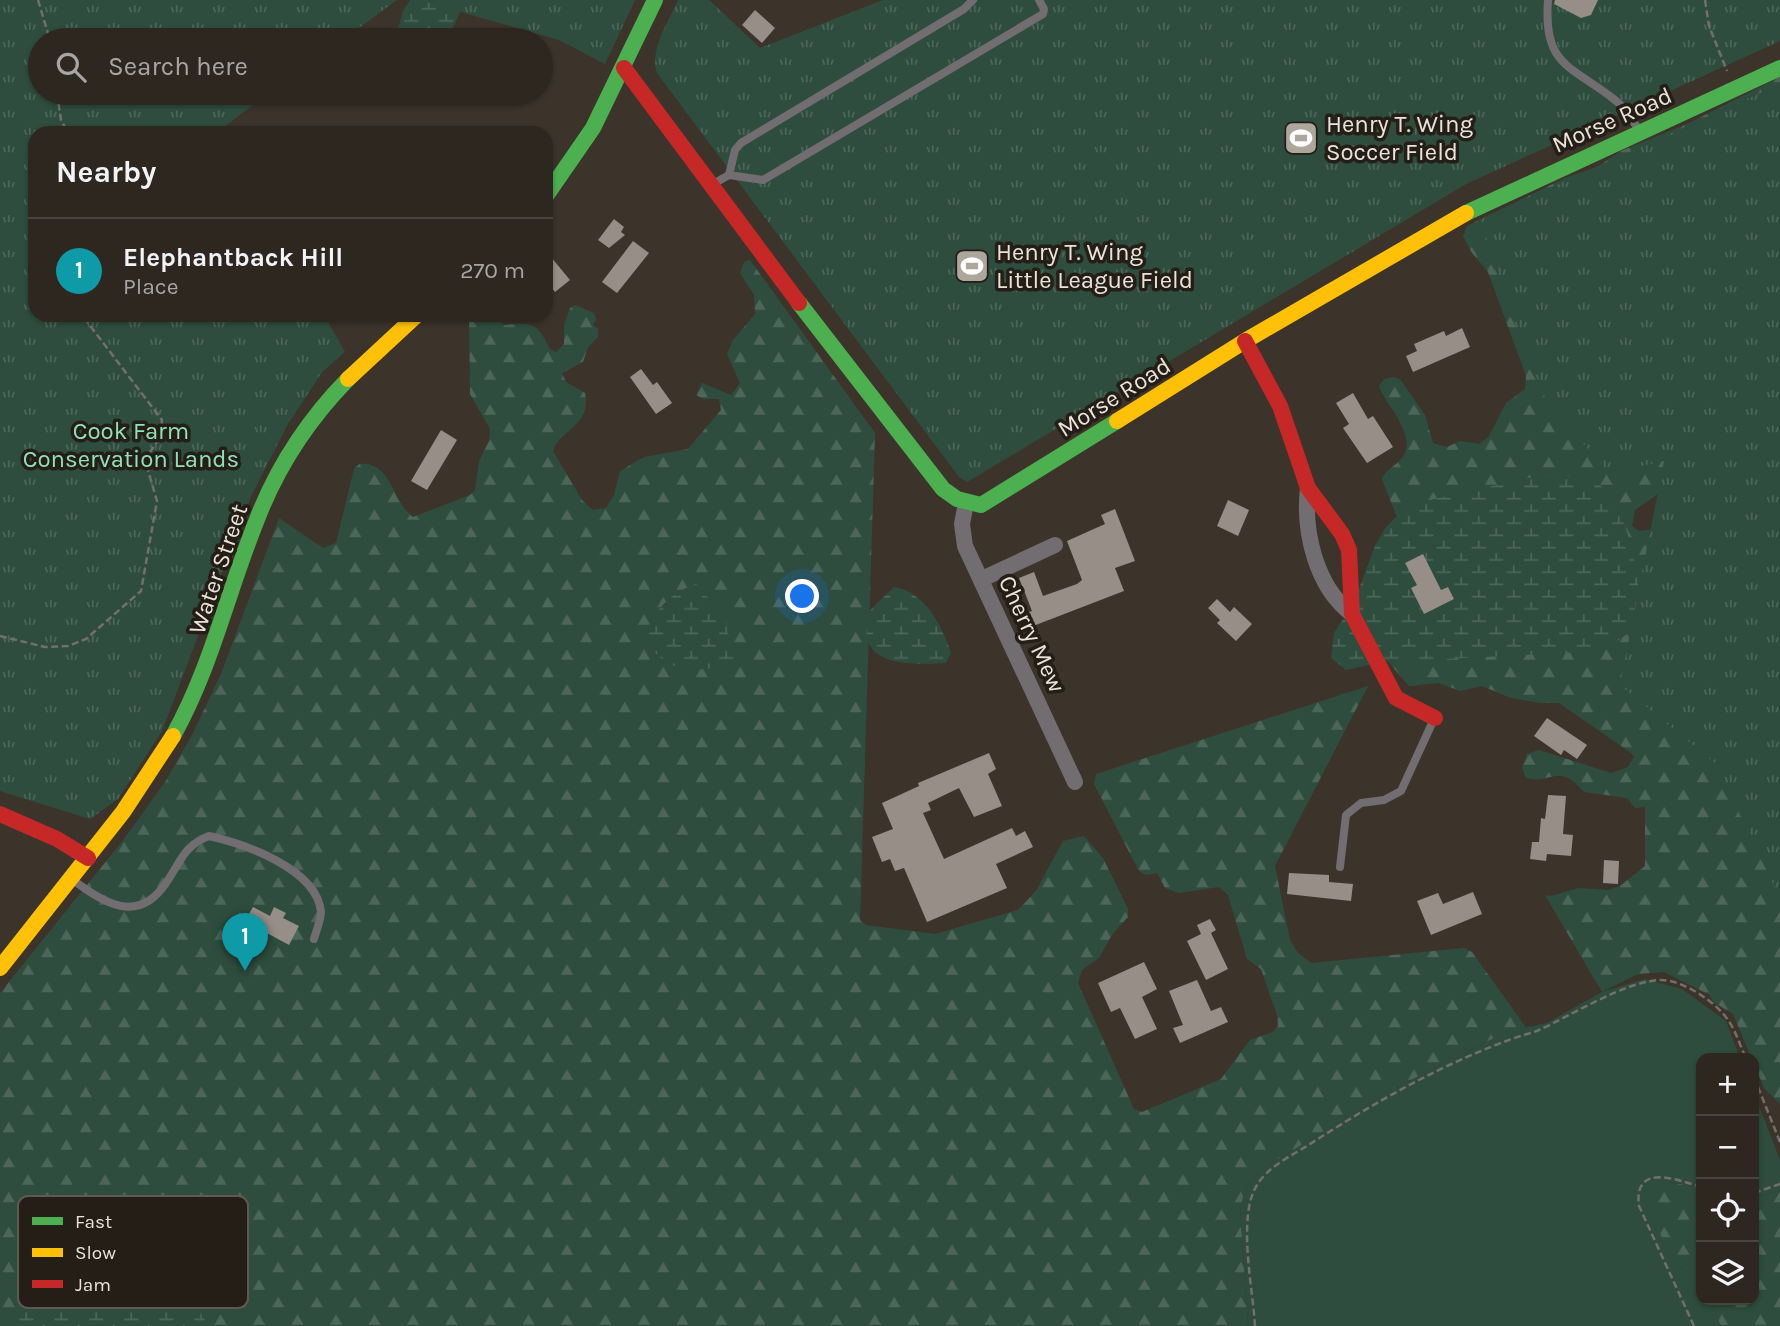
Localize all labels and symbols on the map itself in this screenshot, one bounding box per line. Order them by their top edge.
street label: Morse Road [1548,81,1676,159]
place label: Henry T. Wing Soccer Field [1326,110,1473,166]
sports icon: Henry T. Wing Soccer Field [1282,119,1320,157]
place label: Henry T. Wing Little League Field [996,238,1193,294]
sports icon: Henry T. Wing Little League Field [953,247,991,285]
street label: Morse Road [1052,351,1176,443]
park label: Cook Farm Conservation Lands [23,417,239,473]
street label: Water Street [183,500,253,638]
street label: Cherry Mew [993,571,1071,697]
your location [785,579,819,613]
pin: 1 [222,913,268,971]
legend [18,1196,248,1308]
text: Fast [75,1211,112,1233]
text: Slow [75,1242,116,1264]
text: Jam [75,1274,111,1296]

